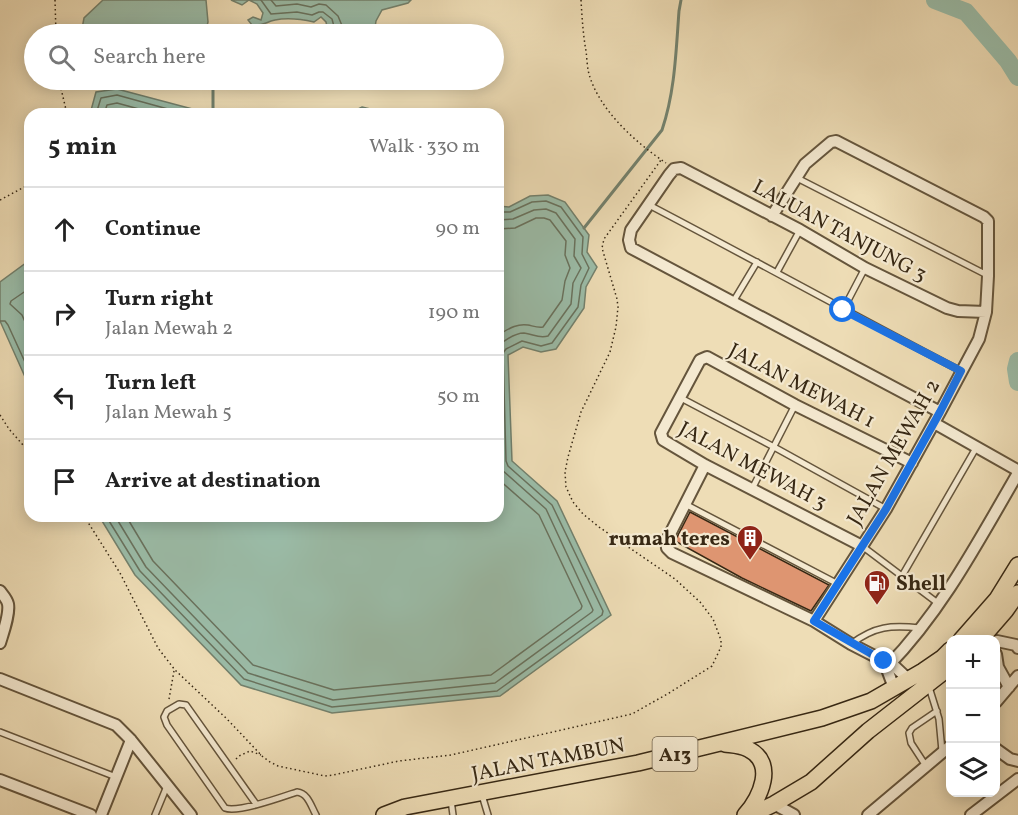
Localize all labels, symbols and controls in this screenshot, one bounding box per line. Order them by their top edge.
search box [24,24,504,90]
icon: search [45,41,78,74]
text: Search here [93,42,206,73]
text: 5 min [48,129,117,165]
text: Walk · 330 m [369,133,480,161]
street label: LALUAN TANJUNG 3 [747,173,932,290]
icon: ahead [48,213,81,246]
text: Continue [105,214,201,245]
text: 90 m [436,215,480,243]
text: Turn right [105,284,213,315]
route start [829,296,855,322]
icon: right [48,297,81,330]
text: 190 m [428,299,480,327]
text: Jalan Mewah 2 [105,315,233,343]
street label: JALAN MEWAH 1 [723,337,880,436]
text: Turn left [105,368,196,399]
street label: JALAN MEWAH 2 [841,374,948,531]
icon: left [48,381,81,414]
text: 50 m [437,383,480,411]
text: Jalan Mewah 5 [105,399,232,427]
street label: JALAN MEWAH 3 [673,415,832,518]
icon: arrive [48,465,81,498]
text: Arrive at destination [105,466,321,497]
building icon: rumah teres [735,523,765,561]
place label: rumah teres [609,525,730,554]
fuel station icon: Shell [862,568,892,606]
place label: Shell [896,570,946,599]
map controls [946,635,1000,797]
button: + [946,635,1000,689]
route end [870,647,896,673]
button: − [946,689,1000,743]
street label: JALAN TAMBUN [469,731,627,790]
road number: A13 [652,737,698,771]
button: layers [946,743,1000,797]

